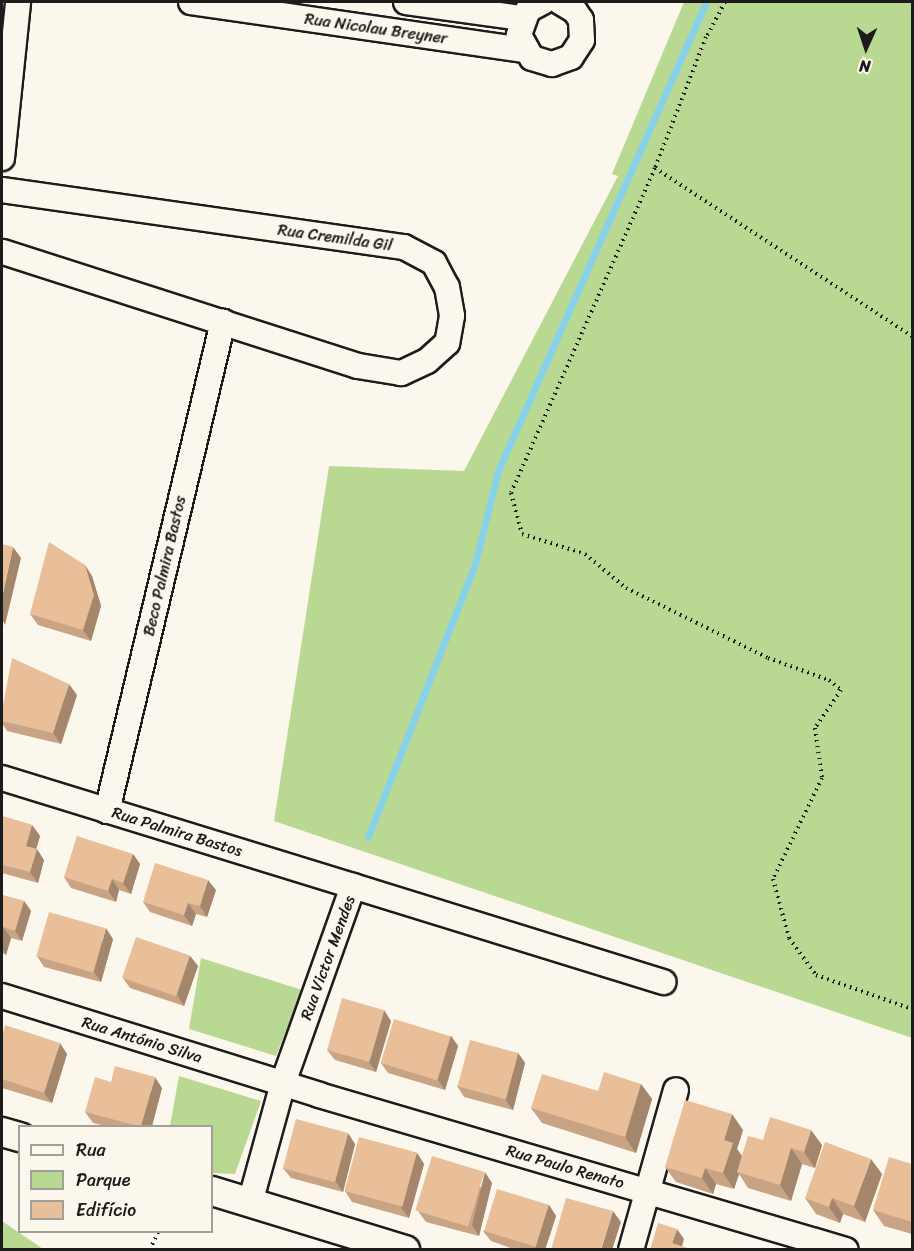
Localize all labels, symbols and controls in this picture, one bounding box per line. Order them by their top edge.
street label: Rua Nicolau Breyner [303,9,449,49]
north arrow [836,18,896,78]
text: N [859,52,871,81]
street label: Rua Cremilda Gil [276,220,394,256]
street label: Beco Palmira Bastos [140,494,190,638]
street label: Rua Palmira Bastos [109,803,245,861]
street label: Rua Victor Mendes [297,893,359,1023]
street label: Rua António Silva [80,1013,204,1067]
legend [18,1125,213,1233]
text: Rua [76,1134,106,1166]
street label: Rua Paulo Renato [503,1141,627,1193]
text: Parque [76,1164,130,1196]
text: Edifício [76,1194,136,1226]

